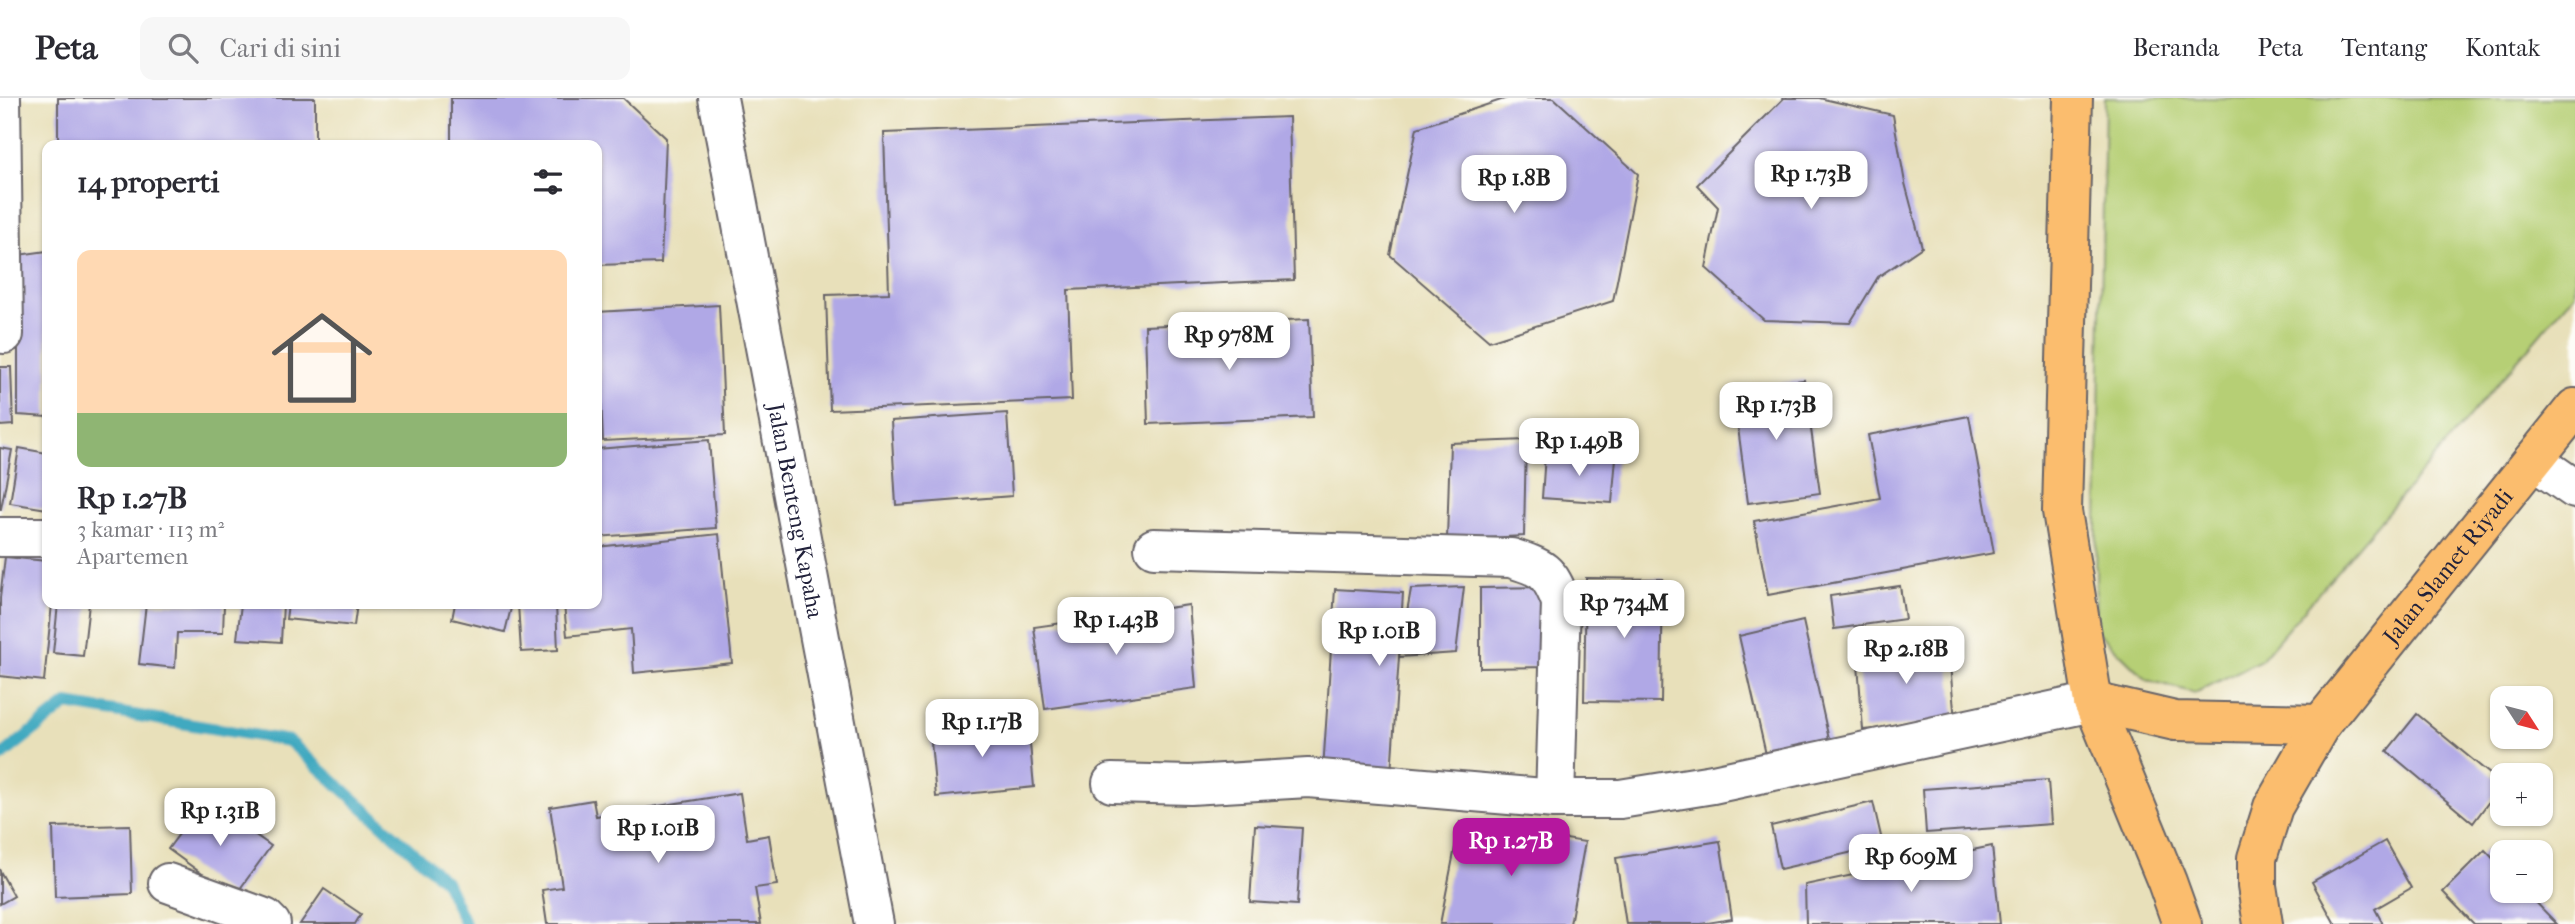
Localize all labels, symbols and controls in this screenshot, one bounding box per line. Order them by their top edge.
search box [140,17,630,80]
text: Peta [35,29,98,68]
icon: search [164,29,202,67]
text: Cari di sini [220,33,341,64]
text: Beranda [2133,34,2219,62]
text: Peta [2257,34,2303,62]
text: Tentang [2341,34,2427,62]
text: Kontak [2465,34,2540,62]
pin: Rp 1.73B [1739,152,1883,211]
pin: Rp 1.8B [1449,156,1579,215]
text: Rp 1.73B [1771,160,1851,187]
icon: filters [529,163,567,201]
text: Rp 1.8B [1477,164,1551,191]
text: 14 properti [77,165,219,200]
icon: home [259,295,385,421]
pin: Rp 978M [1164,313,1294,372]
text: Rp 978M [1184,321,1274,348]
pin: Rp 1.73B [1704,382,1848,442]
text: Rp 1.73B [1736,391,1816,418]
street label: Jalan Benteng Kapaha [762,399,829,621]
pin: Rp 1.49B [1507,418,1651,478]
text: Rp 1.49B [1535,427,1623,454]
text: Rp 1.27B [77,481,187,516]
street label: Jalan Slamet Riyadi [2376,483,2519,651]
text: 3 kamar · 113 m² [77,516,224,543]
text: Apartemen [77,543,188,570]
pin: Rp 734M [1559,580,1689,640]
text: Rp 734M [1579,589,1669,616]
pin: Rp 1.43B [1044,598,1188,657]
text: Rp 1.43B [1073,606,1159,633]
pin: Rp 1.01B [1307,608,1451,668]
text: Rp 1.01B [1338,617,1420,644]
pin: Rp 2.18B [1834,626,1978,686]
text: Rp 2.18B [1863,635,1949,662]
north arrow [2490,686,2553,749]
map controls [2490,686,2553,903]
pin: Rp 1.17B [910,700,1054,759]
text: Rp 1.17B [942,708,1022,735]
button: + [2490,763,2553,826]
pin: Rp 1.31B [148,788,292,848]
text: Rp 1.31B [180,797,260,824]
pin: Rp 1.01B [586,806,730,865]
text: Rp 1.01B [617,814,699,841]
pin: Rp 1.27B [1439,818,1583,878]
text: Rp 1.27B [1469,827,1553,854]
pin: Rp 609M [1846,834,1976,894]
button: − [2490,840,2553,903]
text: Rp 609M [1865,843,1957,870]

